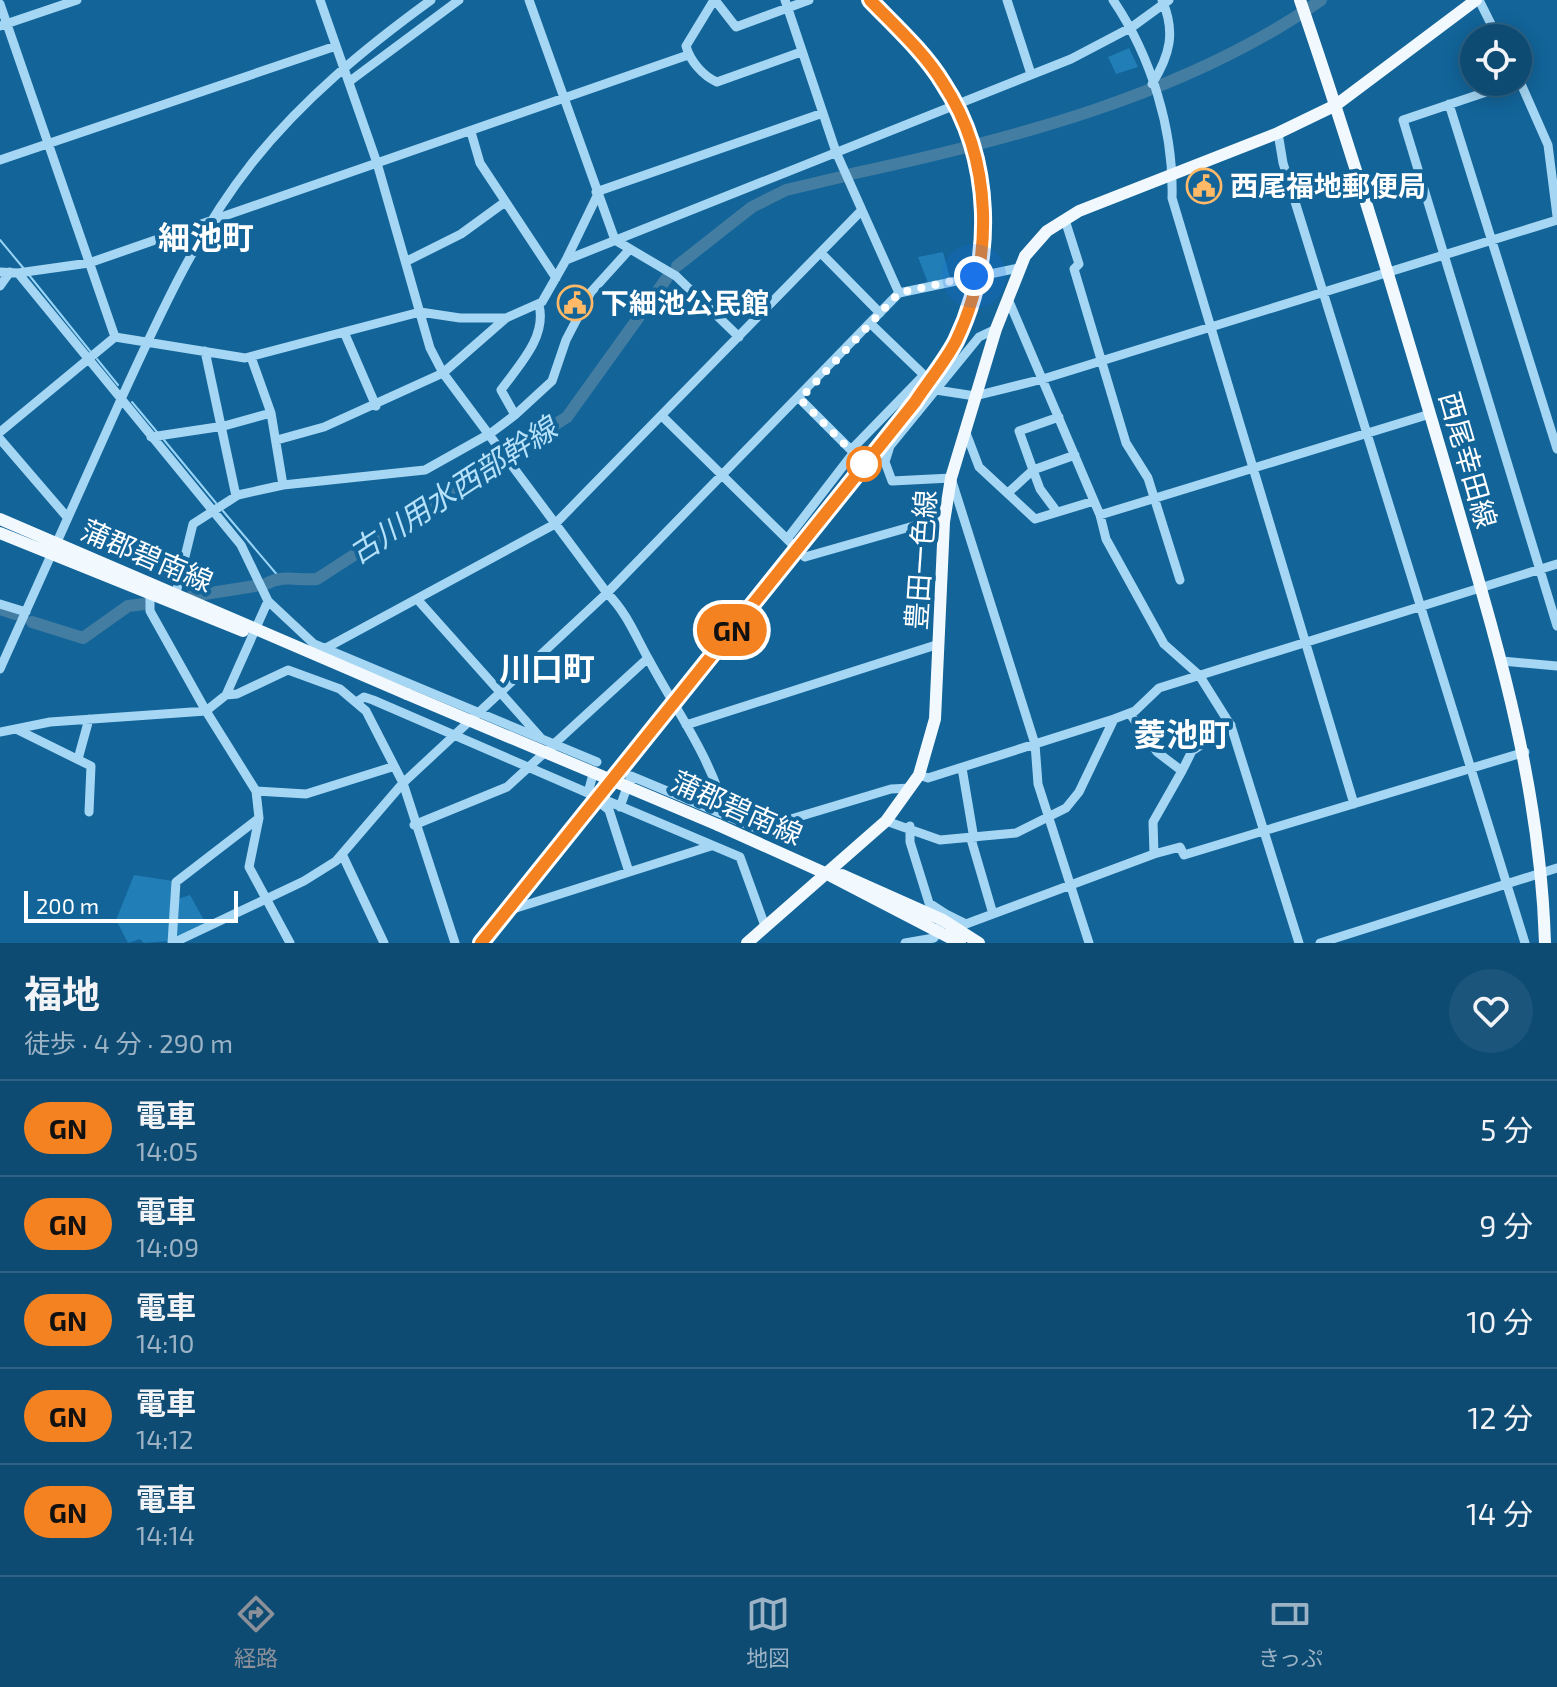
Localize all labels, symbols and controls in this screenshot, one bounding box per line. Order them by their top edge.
map controls [1460,24,1532,96]
button: locate [1460,24,1532,96]
public building icon: 西尾福地郵便局 [1185,167,1223,205]
place label: 西尾福地郵便局 [1230,168,1426,202]
district label: 細池町 [158,217,254,255]
your location [954,256,994,296]
public building icon: 下細池公民館 [556,284,594,322]
place label: 下細池公民館 [601,285,769,319]
street label: 西尾幸田線 [1433,388,1505,532]
water label: 古川用水西部幹線 [341,407,566,570]
unlabelled marker [847,447,881,481]
street label: 豊田一色線 [898,489,942,631]
street label: 蒲郡碧南線 [76,512,218,598]
line badge: GN [696,604,768,656]
text: GN [713,613,751,647]
district label: 川口町 [499,648,595,686]
district label: 菱池町 [1134,714,1230,752]
street label: 蒲郡碧南線 [667,763,808,851]
scale bar [24,887,238,923]
text: 200 m [36,892,99,918]
button: heart [1449,969,1533,1053]
text: 福地 [24,970,100,1016]
text: 徒歩 · 4 分 · 290 m [24,1027,233,1058]
text: 電車 [136,1096,196,1132]
text: GN [49,1111,87,1145]
text: 5 分 [1480,1111,1533,1147]
text: 14:05 [136,1135,198,1166]
text: 電車 [136,1192,196,1228]
text: GN [49,1207,87,1241]
text: 9 分 [1479,1207,1533,1243]
text: 14:09 [136,1231,199,1262]
text: 電車 [136,1288,196,1324]
text: GN [49,1303,87,1337]
text: 10 分 [1466,1303,1533,1339]
text: 14:10 [136,1327,195,1358]
text: 電車 [136,1384,196,1420]
text: GN [49,1399,87,1433]
text: 12 分 [1468,1399,1533,1435]
text: 14:12 [136,1423,193,1454]
text: 電車 [136,1480,196,1516]
text: GN [49,1495,87,1529]
text: 14 分 [1466,1495,1533,1531]
text: 14:14 [136,1519,195,1550]
tab: 経路 [234,1592,278,1672]
tab: 地図 [746,1592,790,1672]
tab: きっぷ [1258,1592,1323,1672]

